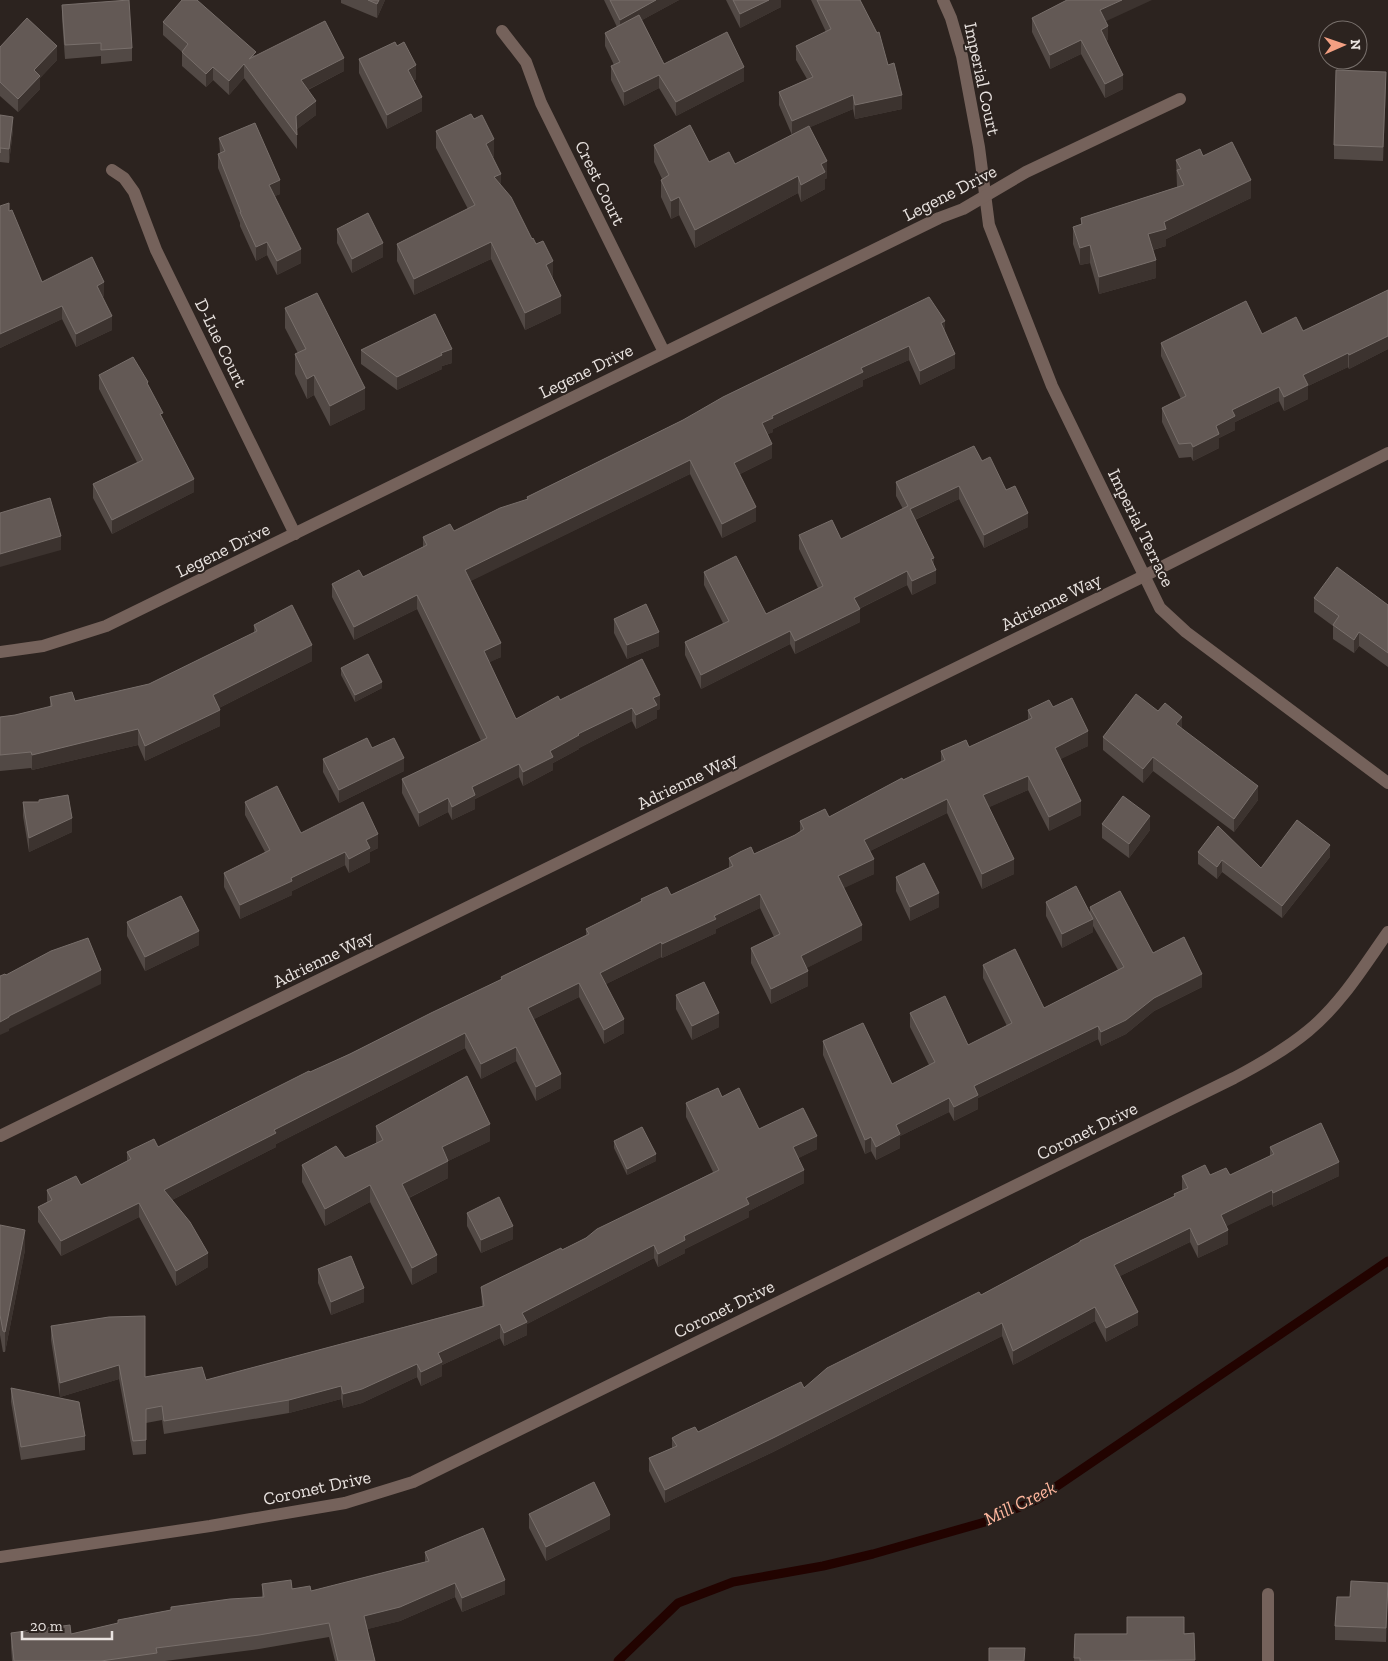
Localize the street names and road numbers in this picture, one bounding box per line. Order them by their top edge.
street label: Imperial Court [959,20,1005,138]
street label: Crest Court [570,137,630,229]
street label: Legene Drive [900,160,1000,226]
street label: D-Lue Court [190,295,252,391]
street label: Legene Drive [535,339,637,403]
street label: Imperial Terrace [1103,465,1179,591]
street label: Legene Drive [172,518,274,582]
street label: Adrienne Way [997,568,1105,636]
street label: Adrienne Way [633,747,741,815]
street label: Adrienne Way [269,925,377,993]
street label: Coronet Drive [1033,1097,1141,1165]
street label: Coronet Drive [670,1275,778,1343]
street label: Coronet Drive [261,1466,373,1510]

